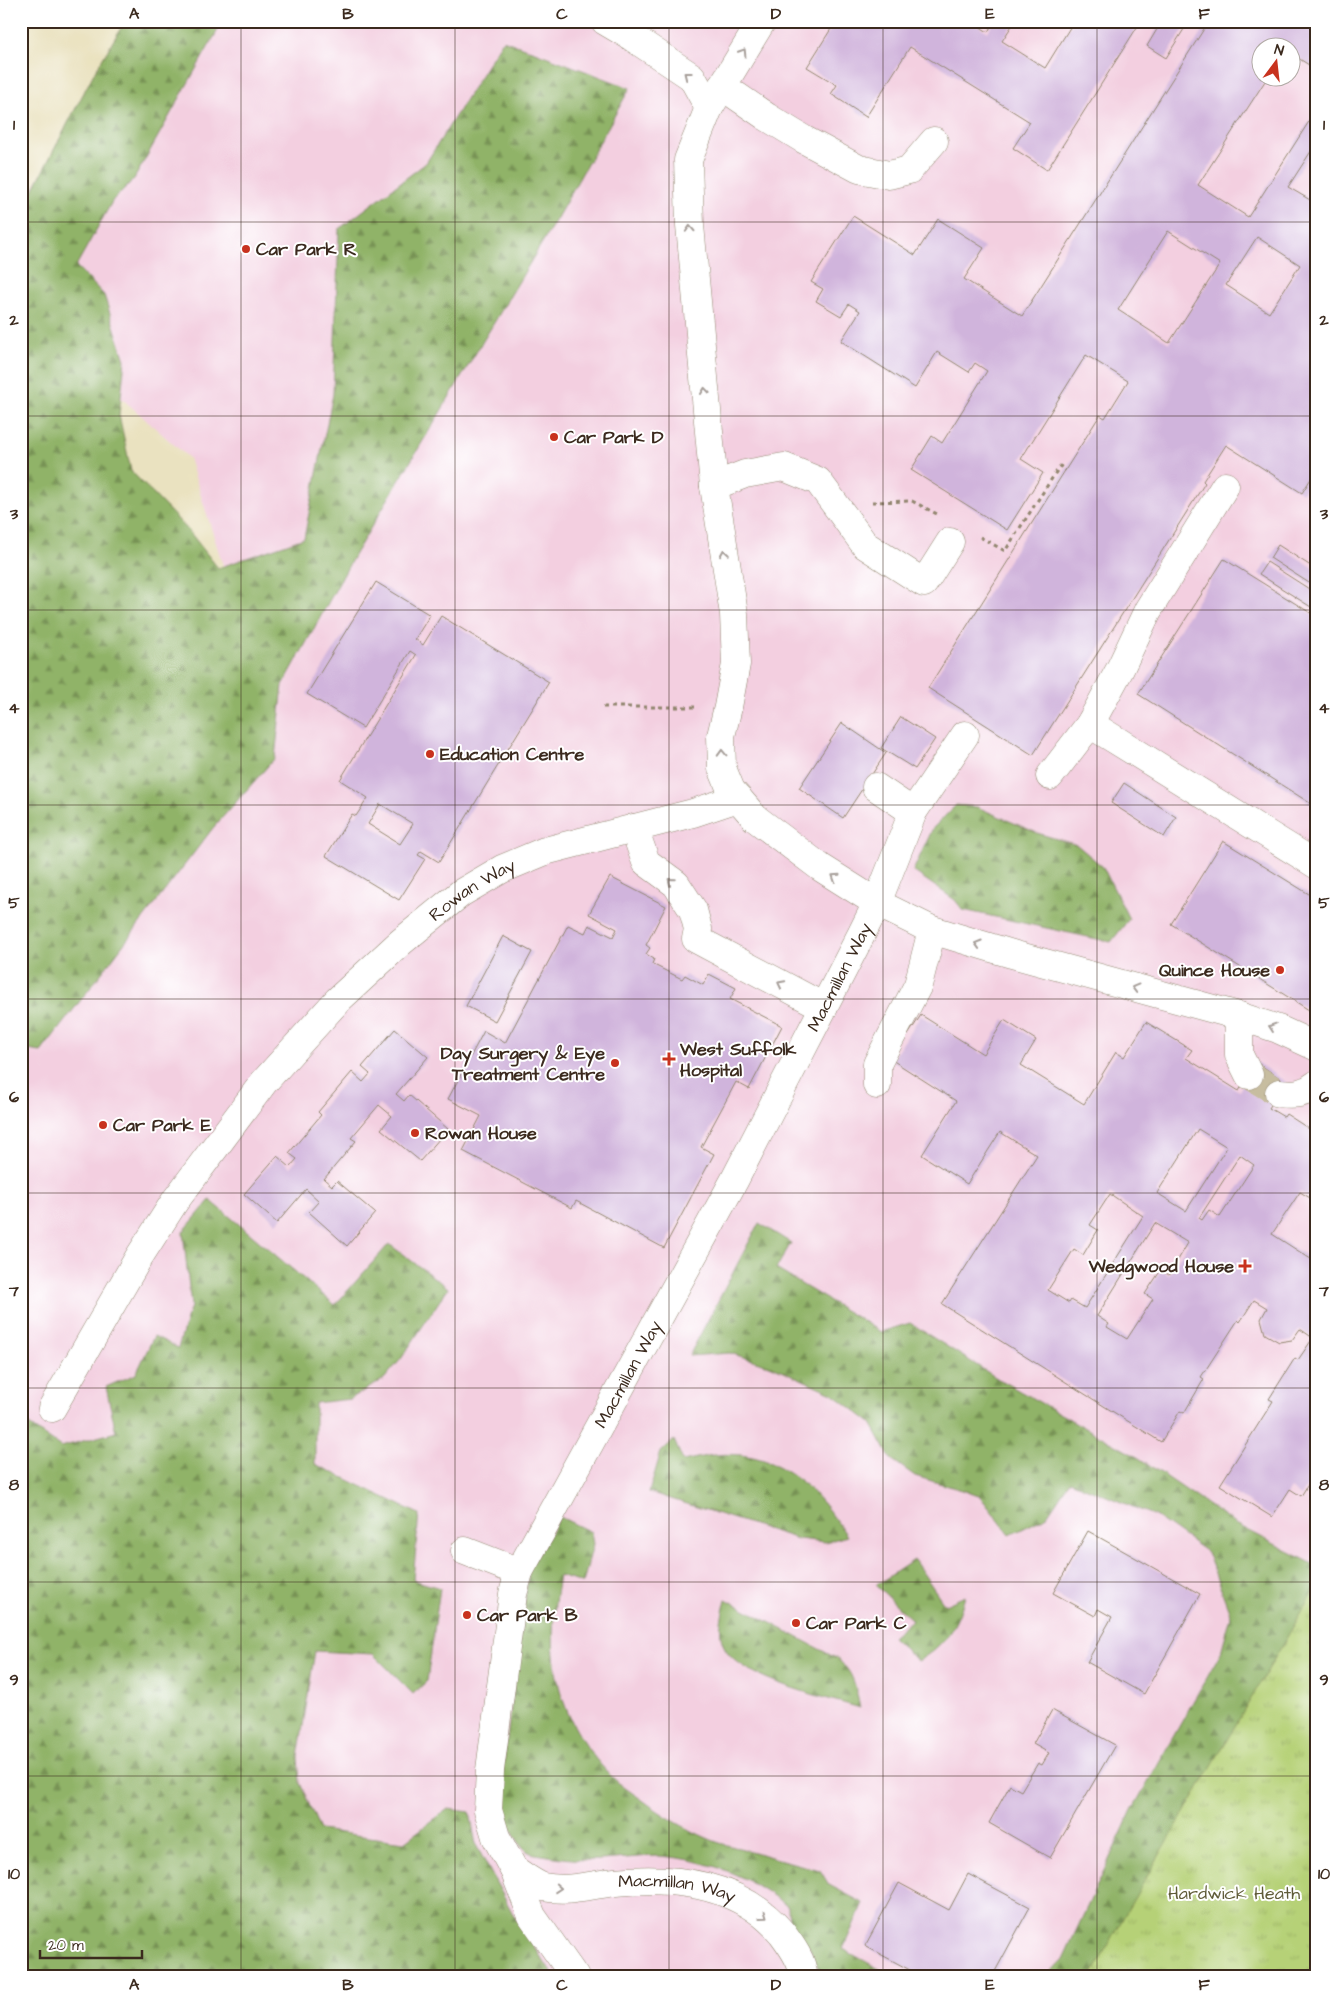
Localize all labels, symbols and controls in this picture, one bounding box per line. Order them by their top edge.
text: A [129,3,140,25]
text: B [342,3,354,25]
text: C [556,3,568,25]
text: D [771,3,782,25]
text: E [985,3,995,25]
text: F [1198,3,1210,25]
north arrow [1250,38,1300,88]
text: N [1272,40,1286,61]
one-way arrow [737,48,747,57]
one-way arrow [684,72,693,80]
text: 1 [13,114,16,136]
text: 1 [1323,114,1326,136]
one-way arrow [685,225,696,233]
place label: Car Park R [256,237,357,262]
marker: Car Park R [240,243,252,255]
text: 2 [8,309,19,331]
text: 2 [1318,309,1329,331]
one-way arrow [700,387,711,395]
place label: Car Park D [564,425,664,450]
marker: Car Park D [548,431,560,443]
text: 3 [9,503,19,525]
text: 3 [1319,503,1329,525]
one-way arrow [719,548,730,556]
text: 4 [9,697,20,719]
text: 4 [1319,697,1330,719]
place label: Education Centre [440,742,585,767]
marker: Education Centre [424,748,436,760]
one-way arrow [716,749,727,757]
street label: Rowan Way [424,853,519,927]
one-way arrow [831,874,841,883]
one-way arrow [668,879,677,887]
text: 5 [8,892,20,914]
text: 5 [1318,892,1330,914]
street label: Macmillan Way [801,918,879,1036]
one-way arrow [975,940,983,950]
place label: Quince House [1159,958,1270,983]
marker: Quince House [1274,964,1286,976]
one-way arrow [777,980,786,990]
one-way arrow [1131,983,1139,993]
one-way arrow [1269,1023,1277,1033]
place label: West Suffolk Hospital [679,1037,797,1083]
place label: Day Surgery & Eye Treatment Centre [441,1041,605,1087]
marker: West Suffolk Hospital [662,1052,676,1066]
marker: Day Surgery & Eye Treatment Centre [609,1057,621,1069]
text: 6 [9,1086,19,1108]
text: 6 [1319,1086,1329,1108]
place label: Car Park E [113,1113,212,1138]
marker: Car Park E [97,1119,109,1131]
place label: Rowan House [425,1121,537,1146]
marker: Rowan House [409,1127,421,1139]
place label: Wedgwood House [1088,1254,1234,1280]
marker: Wedgwood House [1238,1259,1252,1273]
text: 7 [8,1280,19,1302]
text: 7 [1318,1280,1329,1302]
street label: Macmillan Way [589,1316,669,1433]
text: 8 [9,1474,20,1496]
text: 8 [1319,1474,1330,1496]
place label: Car Park B [477,1603,578,1628]
marker: Car Park B [461,1609,473,1621]
place label: Car Park C [806,1611,907,1636]
marker: Car Park C [790,1617,802,1629]
text: 9 [9,1669,19,1691]
text: 9 [1319,1669,1329,1691]
text: 10 [8,1863,20,1885]
text: 10 [1318,1863,1330,1885]
street label: Macmillan Way [617,1868,740,1910]
park label: Hardwick Heath [1168,1881,1300,1906]
one-way arrow [554,1882,562,1893]
one-way arrow [758,1910,767,1918]
scale bar [40,1928,142,1960]
text: 20 m [48,1935,84,1956]
text: A [129,1974,140,1996]
text: B [342,1974,354,1996]
text: C [556,1974,568,1996]
text: D [771,1974,782,1996]
text: E [985,1974,995,1996]
text: F [1198,1974,1210,1996]

